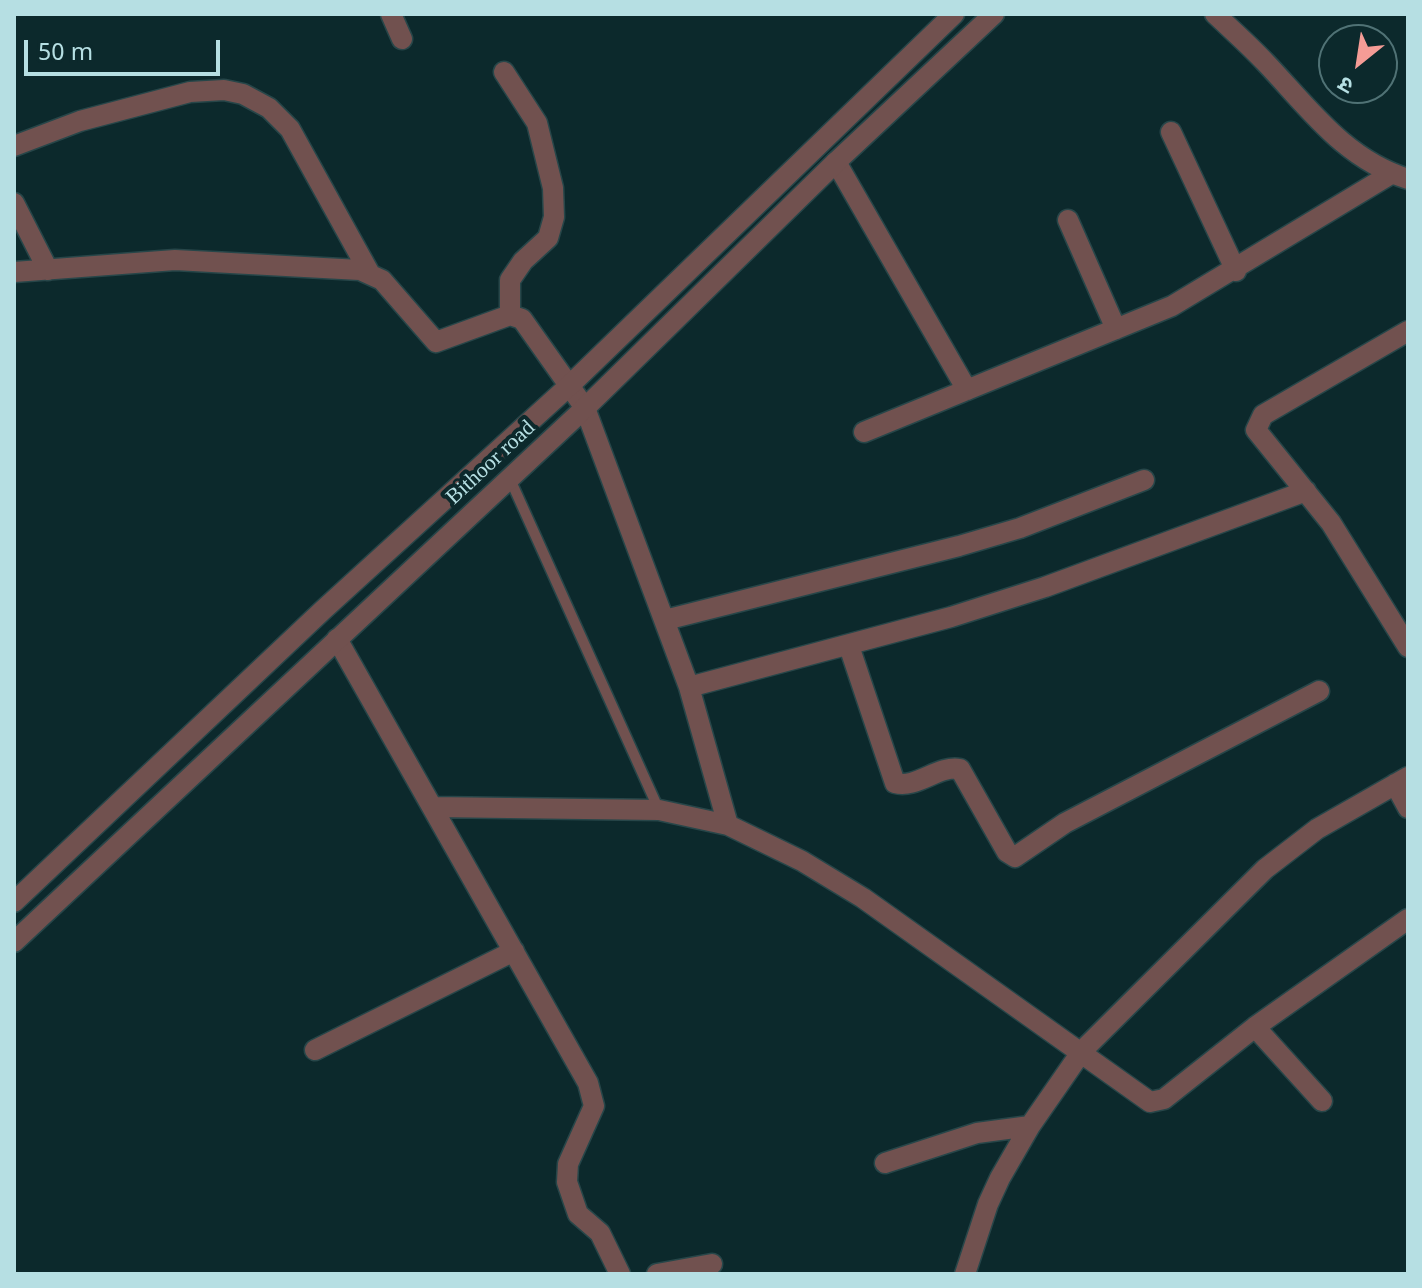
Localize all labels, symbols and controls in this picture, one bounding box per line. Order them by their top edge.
scale bar [28,24,224,74]
north arrow [1318,24,1398,104]
text: 50 m [38,38,93,70]
text: उ [1334,68,1360,99]
street label: Bithoor road [434,409,548,517]

